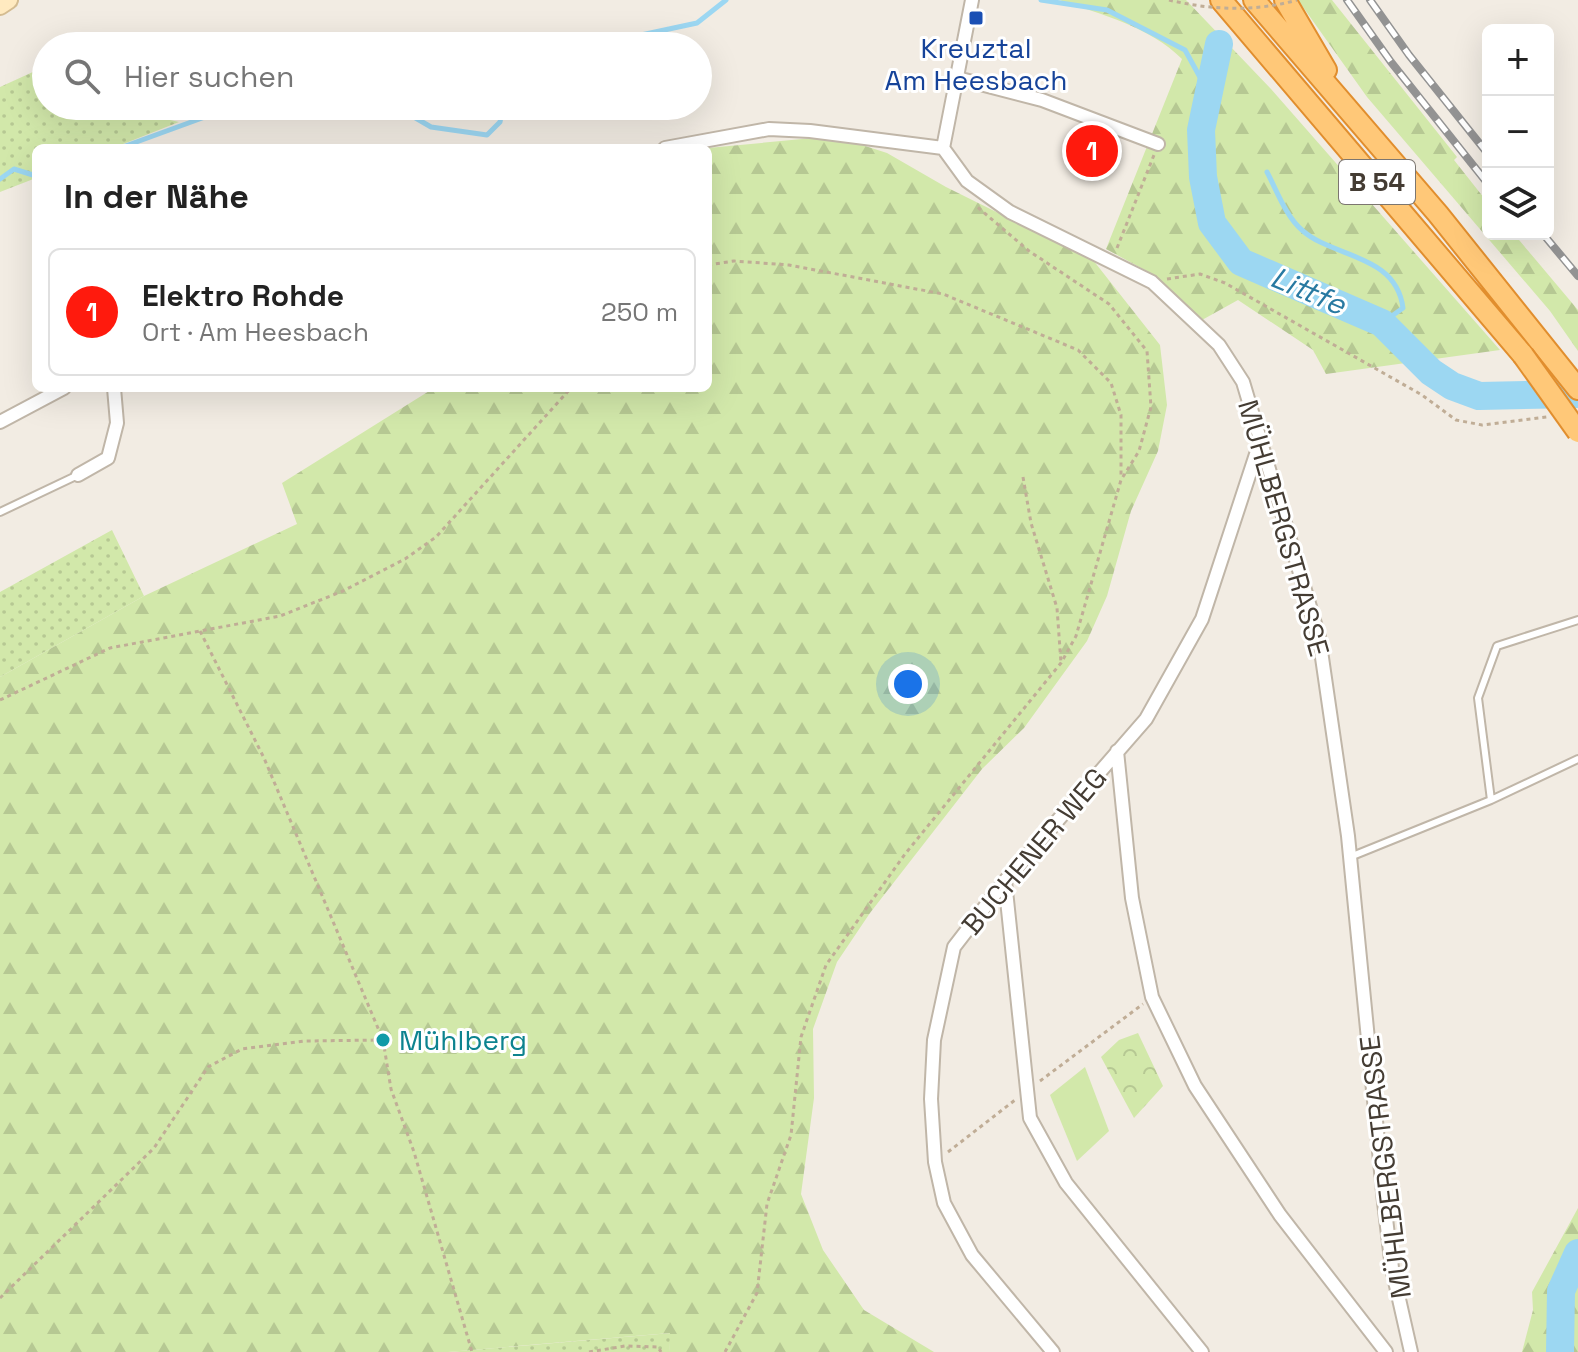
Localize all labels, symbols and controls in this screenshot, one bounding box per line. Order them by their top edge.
marker: Kreuztal Am Heesbach [967,9,985,27]
map controls [1482,24,1554,240]
button: + [1482,24,1554,96]
place label: Kreuztal Am Heesbach [885,30,1067,98]
search box [32,32,712,120]
icon: search [60,54,104,98]
text: Hier suchen [124,57,294,96]
button: − [1482,96,1554,168]
pin: 1 [1066,121,1118,181]
road number: B 54 [1339,160,1415,204]
button: layers [1482,168,1554,240]
text: In der Nähe [64,175,249,218]
water label: Littfe [1265,257,1353,324]
text: Elektro Rohde [142,276,344,315]
text: 1 [86,295,98,329]
text: 250 m [601,295,678,329]
text: Ort · Am Heesbach [142,315,369,349]
street label: MÜHLBERGSTRASSE [1230,396,1338,660]
your location [888,664,928,704]
street label: BUCHENER WEG [954,760,1114,942]
place label: Mühlberg [399,1022,527,1058]
marker: Mühlberg [374,1031,392,1049]
street label: MÜHLBERGSTRASSE [1351,1033,1419,1301]

